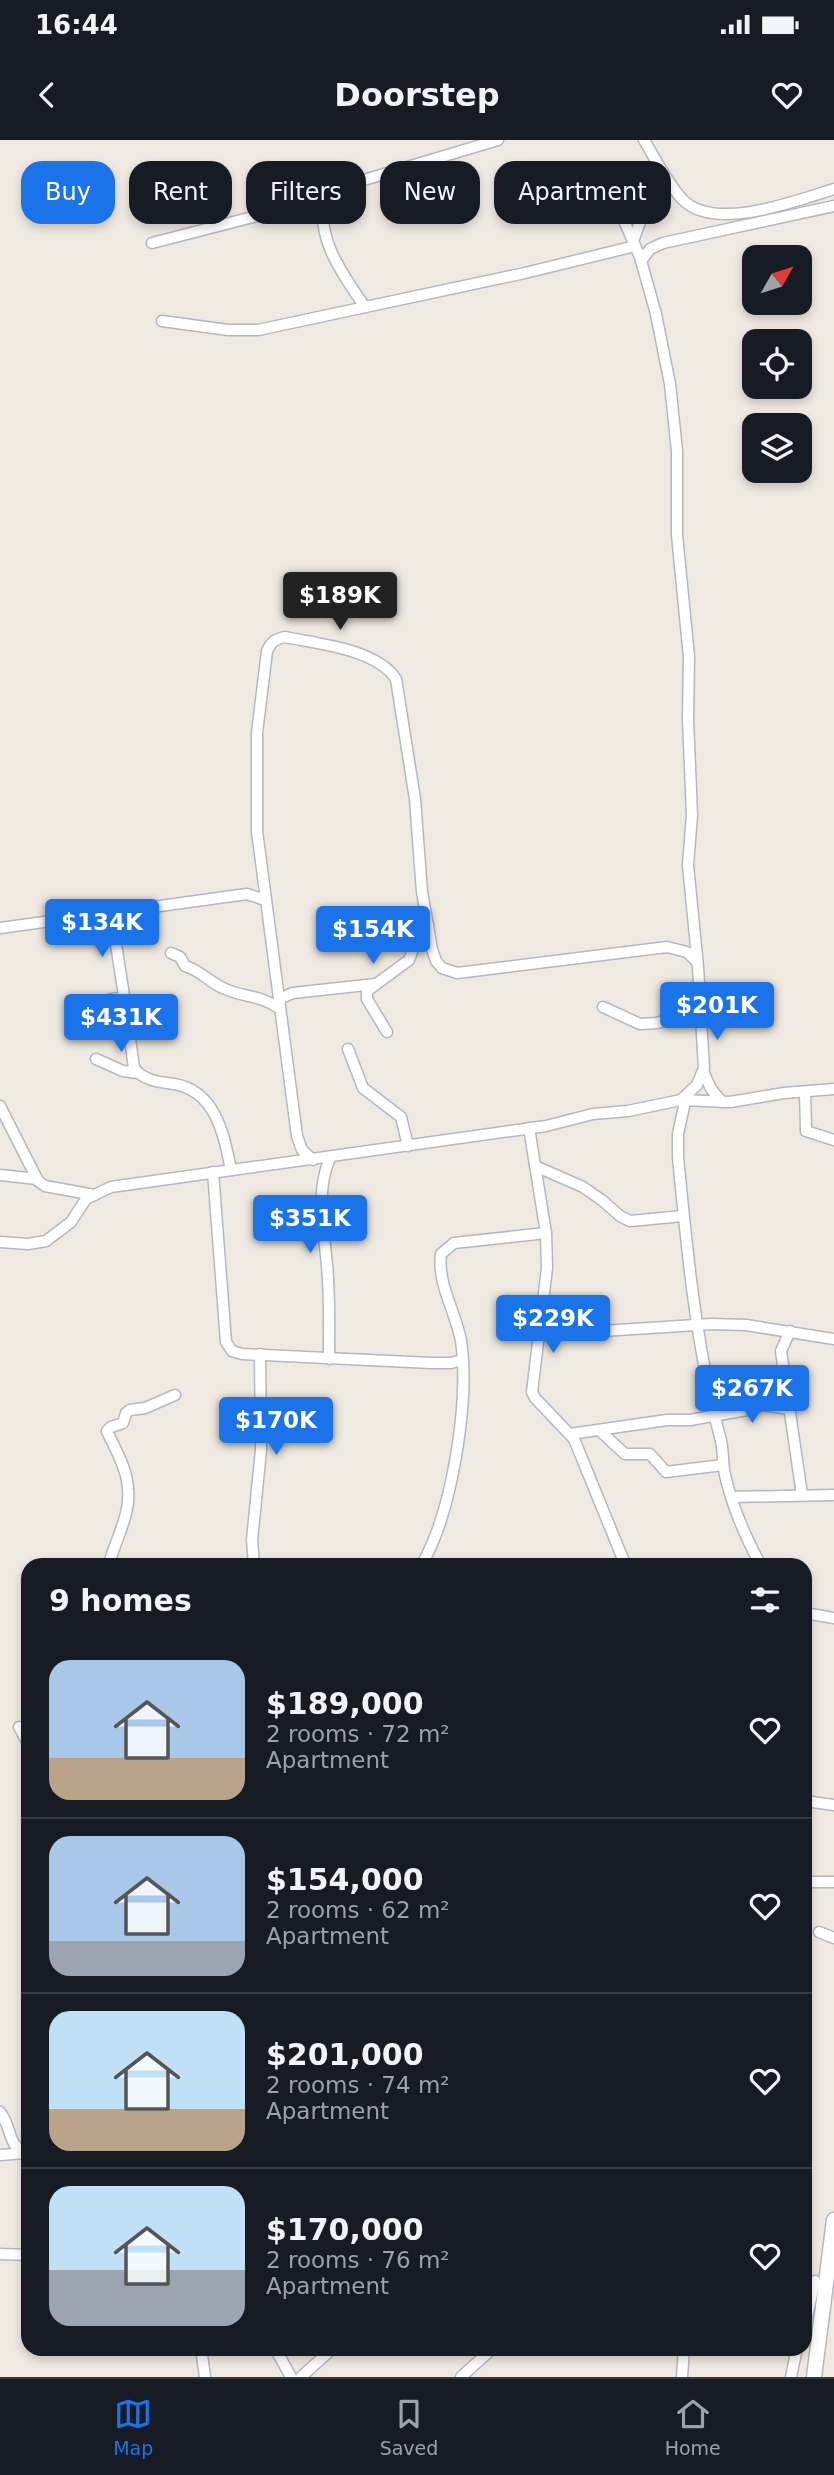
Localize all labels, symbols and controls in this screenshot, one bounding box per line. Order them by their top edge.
text: 16:44 [35,10,118,40]
icon: back [28,76,66,114]
text: Doorstep [334,76,500,114]
icon: heart [768,76,806,114]
chip: Buy [21,161,115,224]
chip: Rent [129,161,232,224]
chip: Filters [246,161,366,224]
chip: New [380,161,480,224]
chip: Apartment [494,161,671,224]
north arrow [742,245,812,315]
map controls [742,245,812,483]
button: locate [742,329,812,399]
button: layers [742,413,812,483]
pin: $189K [291,573,389,632]
text: $189K [299,582,381,608]
pin: $134K [53,900,151,959]
pin: $154K [324,906,422,966]
text: $134K [61,909,143,935]
text: $154K [332,916,414,942]
pin: $201K [668,982,766,1042]
text: $201K [676,992,758,1018]
pin: $431K [72,995,170,1054]
text: $431K [80,1004,162,1030]
pin: $351K [261,1196,359,1255]
text: $351K [269,1205,351,1231]
pin: $229K [504,1296,602,1355]
text: $229K [512,1305,594,1331]
pin: $267K [703,1366,801,1425]
text: $267K [711,1375,793,1401]
pin: $170K [227,1398,325,1457]
text: $170K [235,1407,317,1433]
icon: filters [746,1581,784,1619]
text: 9 homes [49,1583,192,1618]
text: $189,000 [266,1686,424,1721]
icon: home [105,1688,189,1772]
icon: heart [746,1711,784,1749]
text: 2 rooms · 72 m² [266,1721,450,1747]
text: Apartment [266,1747,389,1773]
text: $154,000 [266,1862,424,1897]
icon: home [105,1864,189,1948]
icon: heart [746,1887,784,1925]
text: 2 rooms · 62 m² [266,1897,450,1923]
text: Apartment [266,1923,389,1949]
text: $201,000 [266,2037,424,2072]
icon: home [105,2039,189,2123]
icon: heart [746,2062,784,2100]
text: 2 rooms · 74 m² [266,2072,450,2098]
text: Apartment [266,2098,389,2124]
text: $170,000 [266,2212,424,2247]
icon: home [105,2214,189,2298]
icon: heart [746,2237,784,2275]
text: 2 rooms · 76 m² [266,2247,450,2273]
text: Apartment [266,2273,389,2299]
tab: Map [113,2395,153,2459]
tab: Saved [380,2395,438,2459]
tab: Home [665,2395,721,2459]

